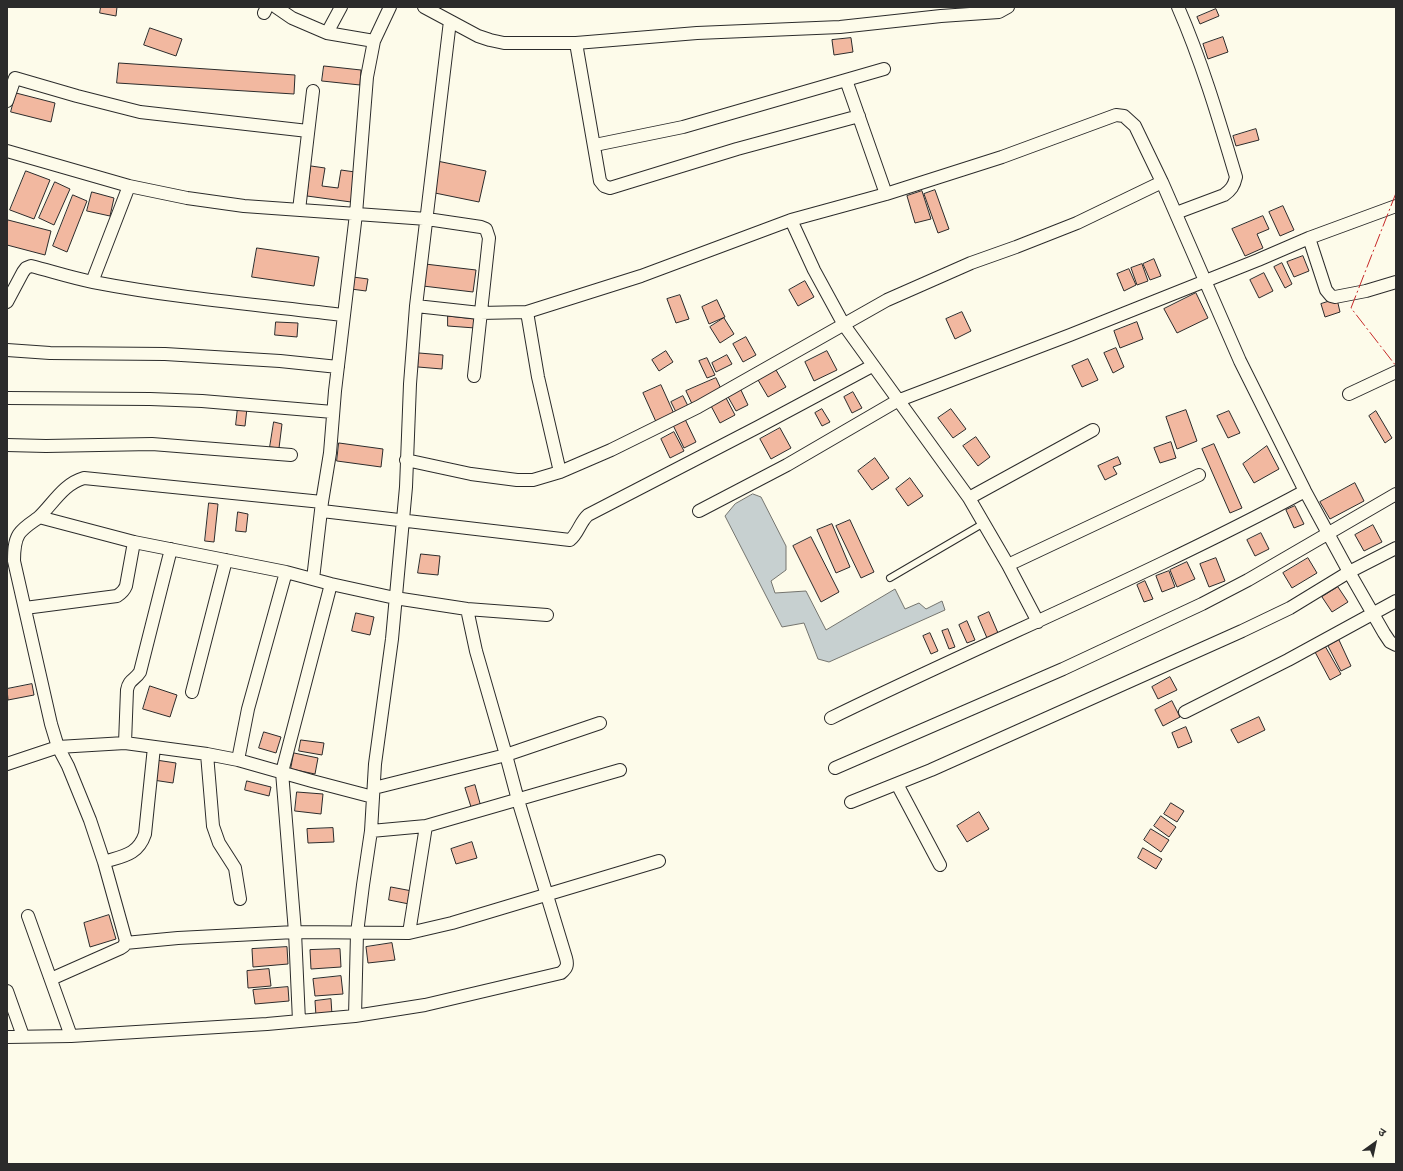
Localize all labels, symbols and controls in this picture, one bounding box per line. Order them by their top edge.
north arrow [1355,1123,1395,1163]
text: उ [1376,1125,1388,1140]

